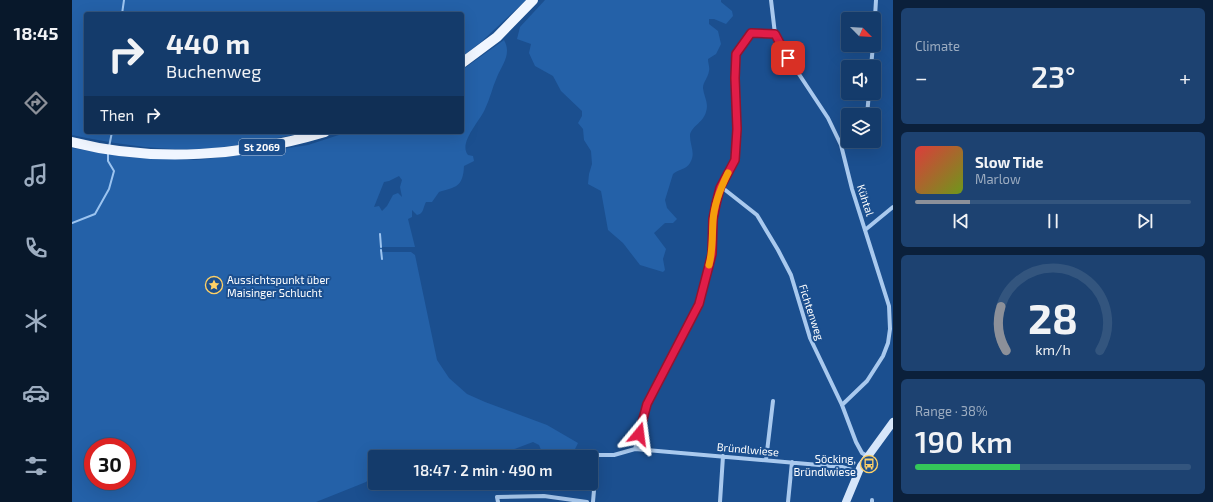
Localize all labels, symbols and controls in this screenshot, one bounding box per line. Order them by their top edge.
north arrow [841,12,881,52]
map controls [841,12,881,148]
text: 18:45 [13,22,59,44]
text: 440 m [166,26,250,60]
icon: right [100,28,152,80]
text: Climate [915,38,960,54]
pin [771,41,805,75]
icon: arrive [777,47,799,69]
text: 23° [1031,58,1076,94]
text: Buchenweg [166,60,261,82]
button: sound [841,60,881,100]
text: − [915,64,928,90]
text: + [1179,64,1191,90]
icon: directions [22,89,50,117]
icon: right [142,104,164,126]
text: Then [100,106,134,124]
button: layers [841,108,881,148]
road number: St 2069 [239,139,285,155]
text: Slow Tide [975,153,1043,171]
icon: music [22,161,50,189]
text: Marlow [975,171,1021,187]
street label: Kühtal [855,182,877,218]
icon: previous [950,210,972,232]
icon: pause [1042,210,1064,232]
icon: next [1134,210,1156,232]
icon: phone [22,234,50,262]
place label: Aussichtspunkt über Maisinger Schlucht [227,273,330,299]
place icon: Aussichtspunkt über Maisinger Schlucht [204,275,224,295]
street label: Fichtenweg [797,282,827,342]
text: 28 [1028,292,1078,342]
icon: climate [22,307,50,335]
text: km/h [1035,340,1071,357]
icon: car [22,379,50,407]
text: Range · 38% [915,403,988,419]
position arrow [618,413,660,455]
text: 190 km [915,423,1013,459]
speed limit sign: 30 [84,438,136,490]
street label: Bründlwiese [716,440,780,458]
icon: filters [22,452,50,480]
place label: Söcking, Bründlwiese [793,452,856,478]
bus stop icon: Söcking, Bründlwiese [859,454,879,474]
text: 18:47 · 2 min · 490 m [414,461,552,479]

